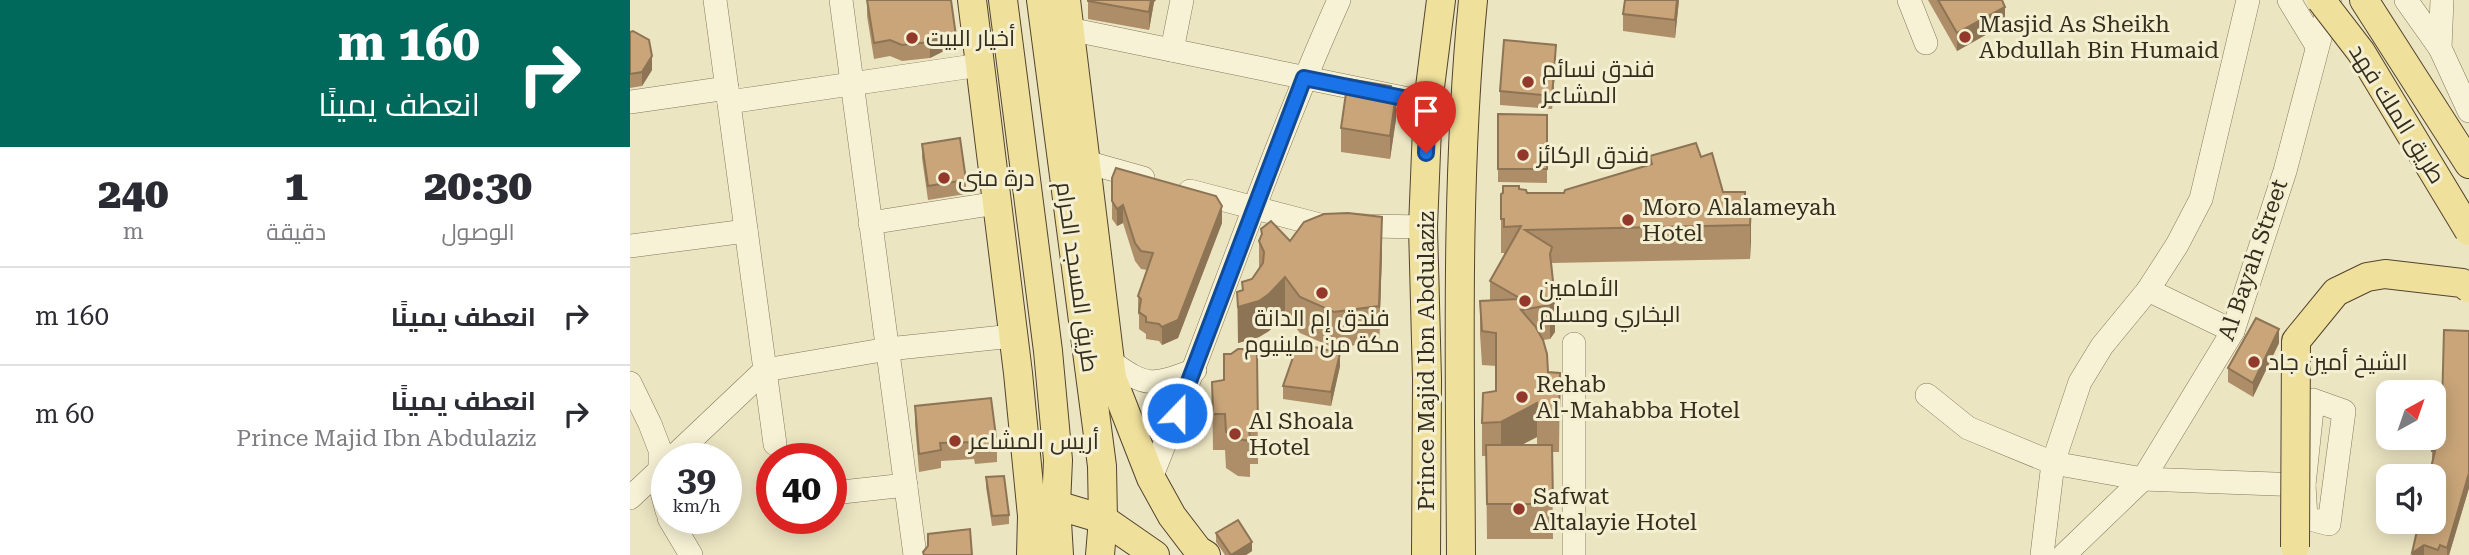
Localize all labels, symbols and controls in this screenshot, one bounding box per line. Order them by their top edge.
place label: Masjid As Sheikh Abdullah Bin Humaid [1979,11,2219,64]
text: 160 m [338,15,480,72]
place label: أخيار البيت [926,23,1015,52]
icon: right [504,28,595,119]
marker: Masjid As Sheikh Abdullah Bin Humaid [1957,29,1973,45]
marker: أخيار البيت [904,30,920,46]
street label: طريق الملك فهد [2343,39,2451,189]
place label: فندق نسائم المشاعر [1540,56,1655,109]
marker: فندق نسائم المشاعر [1520,74,1536,90]
pin [1396,81,1456,153]
text: انعطف يمينًا [318,86,480,124]
icon: arrive [1407,92,1445,130]
place label: فندق الركائز [1535,142,1649,169]
marker: فندق الركائز [1515,147,1531,163]
text: 1 [285,161,308,210]
text: 20:30 [424,161,532,210]
place label: درة منى [958,165,1035,192]
text: 240 [98,169,168,218]
marker: درة منى [936,170,952,186]
street label: Al Bayah Street [2213,175,2293,344]
street label: طريق المسجد الحرام [1048,180,1104,374]
place label: Moro Alalameyah Hotel [1642,194,1837,247]
street label: Prince Majid Ibn Abdulaziz [1413,211,1440,511]
marker: Moro Alalameyah Hotel [1620,212,1636,228]
text: m [123,218,144,245]
text: دقيقة [266,219,326,246]
text: الوصول [441,219,515,246]
place label: الأمامين البخاري ومسلم [1539,275,1681,332]
marker: فندق إم الدانة مكة من ملينيوم [1314,285,1330,301]
marker: الأمامين البخاري ومسلم [1517,293,1533,309]
icon: right [557,297,595,335]
text: 160 m [35,301,109,331]
text: انعطف يمينًا [391,302,536,332]
place label: فندق إم الدانة مكة من ملينيوم [1244,305,1400,360]
place label: الشيخ أمين جاد [2268,347,2408,378]
marker: الشيخ أمين جاد [2246,354,2262,370]
place label: Rehab Al-Mahabba Hotel [1536,371,1740,424]
position arrow [1140,376,1214,450]
north arrow [2376,380,2446,450]
map controls [2376,380,2446,534]
text: انعطف يمينًا [391,386,536,416]
marker: Rehab Al-Mahabba Hotel [1514,389,1530,405]
icon: right [557,395,595,433]
text: 60 m [35,399,94,429]
place label: Al Shoala Hotel [1249,408,1354,461]
text: Prince Majid Ibn Abdulaziz [236,425,536,452]
place label: أريس المشاعر [967,426,1099,455]
marker: Al Shoala Hotel [1227,426,1243,442]
marker: أريس المشاعر [947,433,963,449]
speed limit sign: 40 [756,443,847,534]
text: 39 [677,459,716,500]
button: sound [2376,464,2446,534]
place label: Safwat Altalayie Hotel [1533,483,1697,536]
text: km/h [672,495,721,516]
marker: Safwat Altalayie Hotel [1511,501,1527,517]

